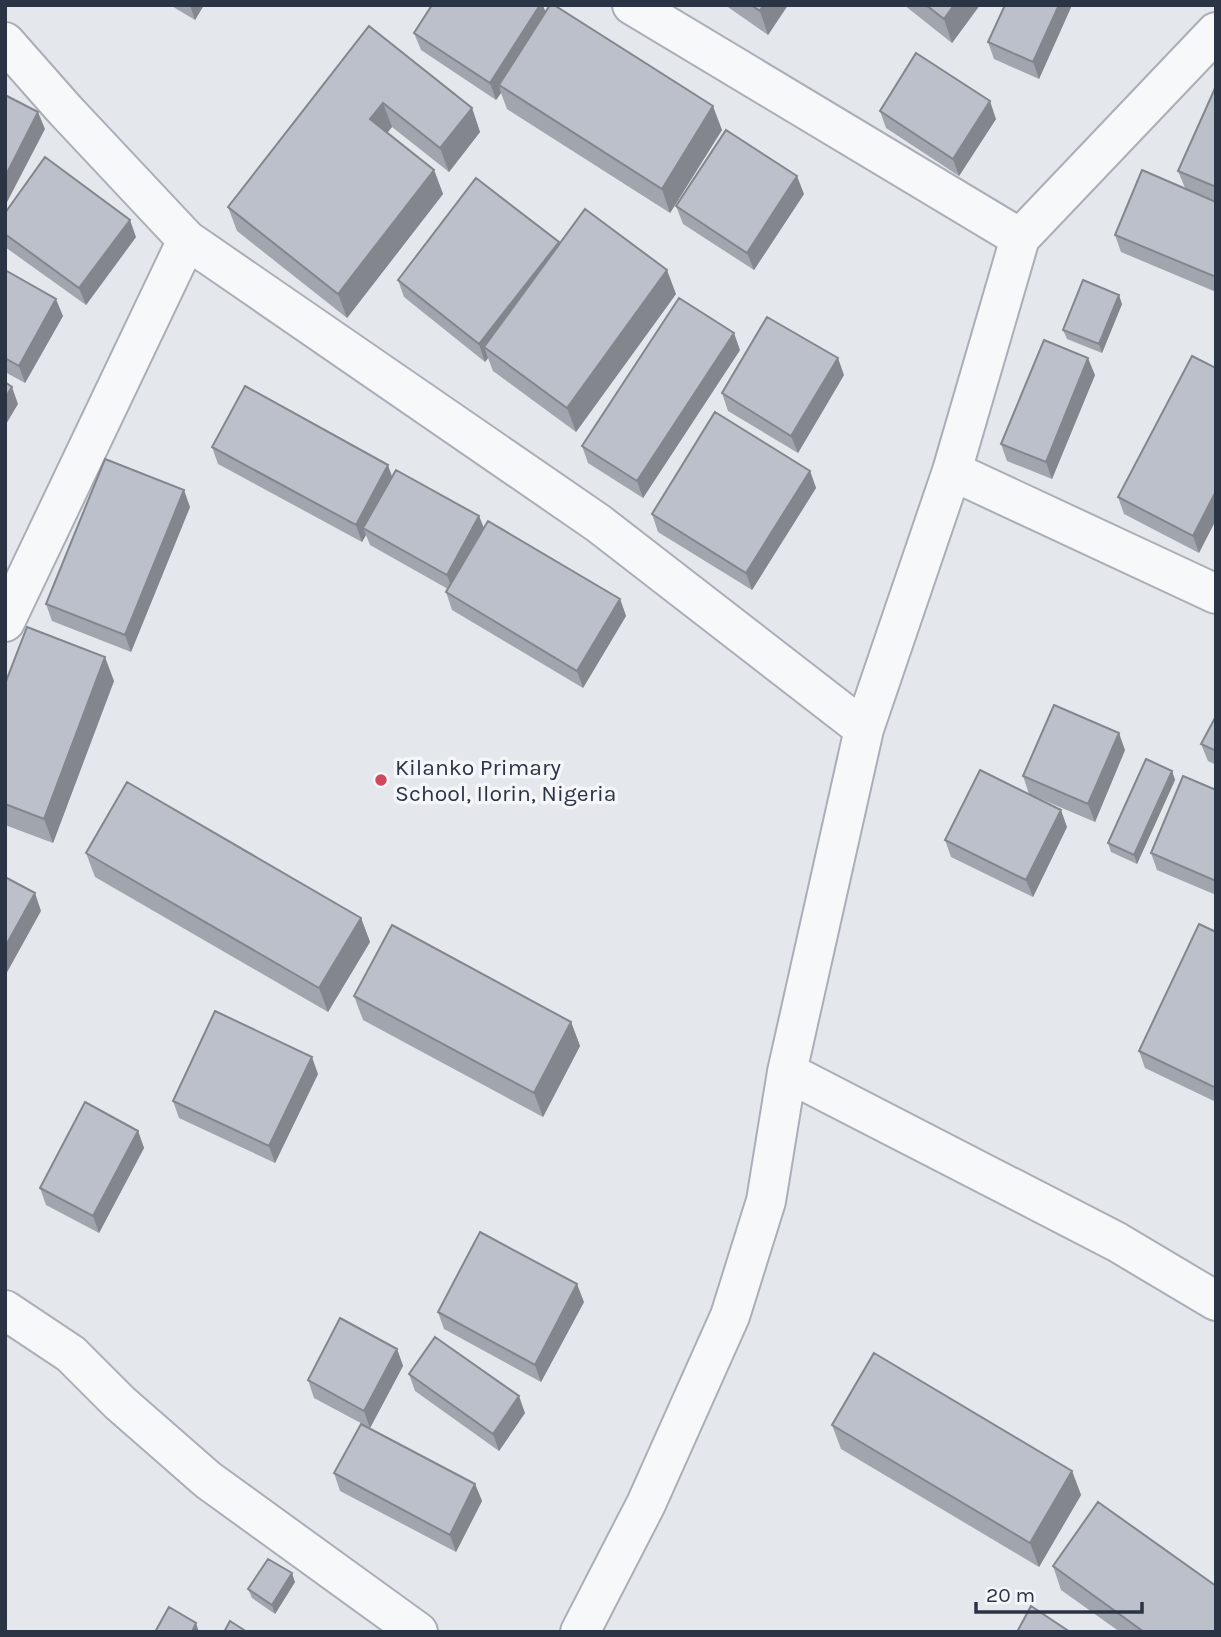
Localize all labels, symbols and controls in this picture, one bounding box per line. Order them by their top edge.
place label: Kilanko Primary School, Ilorin, Nigeria [395,754,616,807]
marker: Kilanko Primary School, Ilorin, Nigeria [373,772,389,788]
scale bar [976,1570,1142,1614]
text: 20 m [986,1583,1035,1607]

